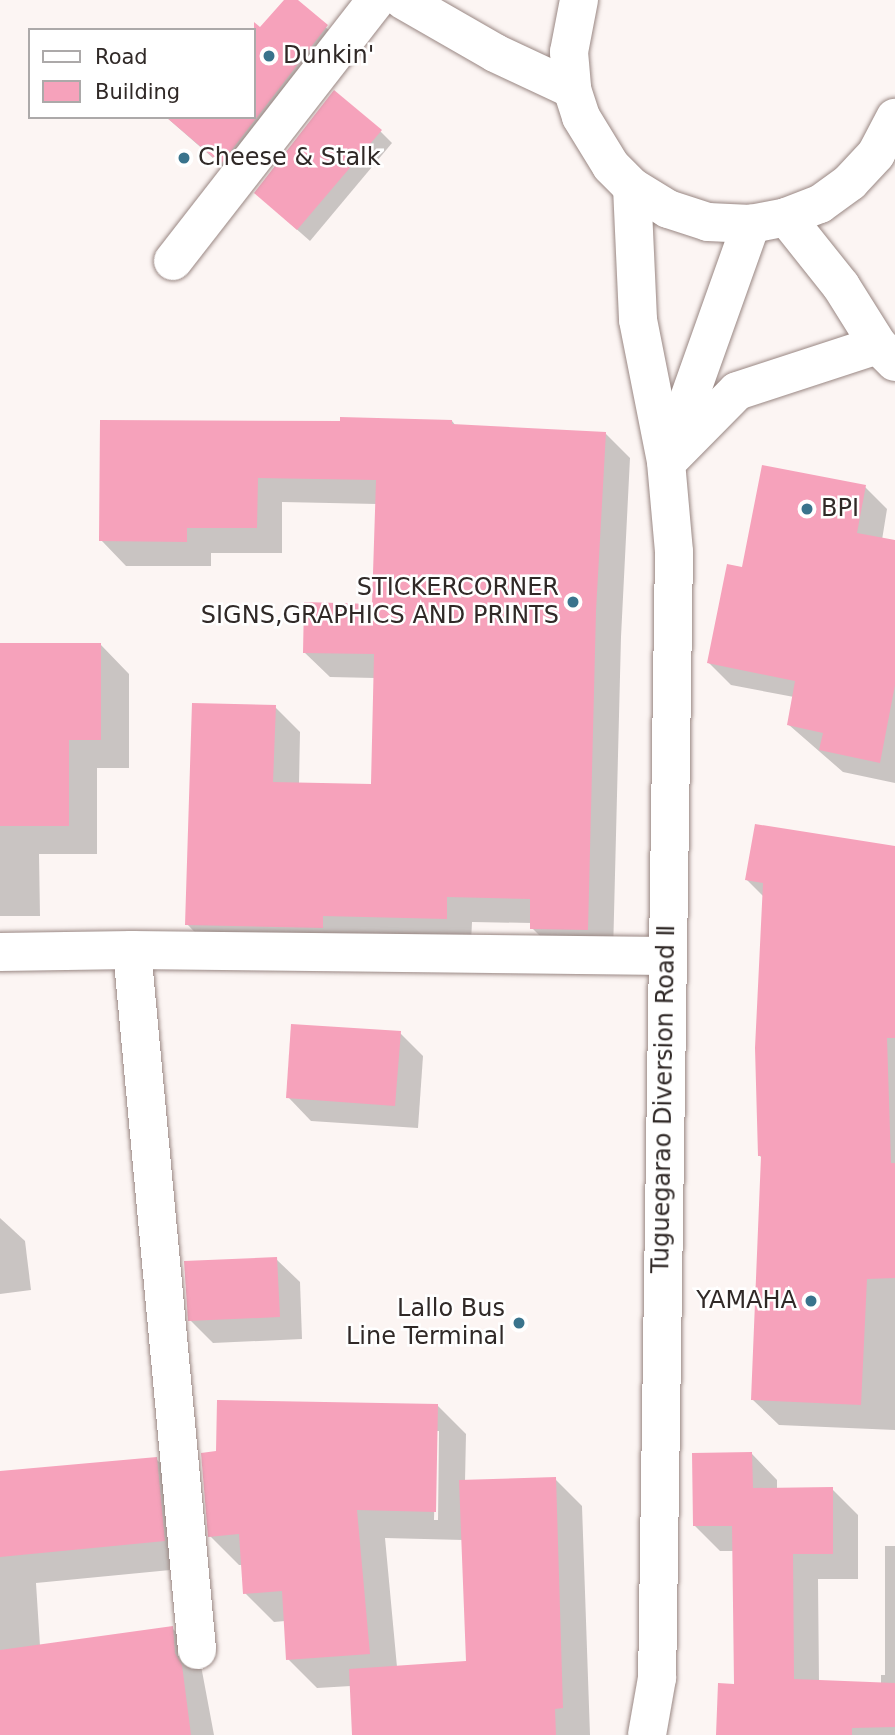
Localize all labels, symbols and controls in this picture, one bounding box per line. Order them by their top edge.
legend [28,28,256,119]
place label: Dunkin' [283,42,374,70]
text: Road [95,45,148,69]
marker: Dunkin' [261,48,277,64]
text: Building [95,80,180,104]
place label: Cheese & Stalk [198,144,381,172]
marker: Cheese & Stalk [176,150,192,166]
place label: BPI [821,495,859,523]
marker: BPI [799,501,815,517]
place label: STICKERCORNER SIGNS,GRAPHICS AND PRINTS [201,574,559,630]
marker: STICKERCORNER SIGNS,GRAPHICS AND PRINTS [565,594,581,610]
street label: Tuguegarao Diversion Road Ⅱ [647,924,681,1274]
place label: YAMAHA [696,1287,797,1315]
marker: YAMAHA [803,1293,819,1309]
place label: Lallo Bus Line Terminal [346,1295,505,1351]
marker: Lallo Bus Line Terminal [511,1315,527,1331]

